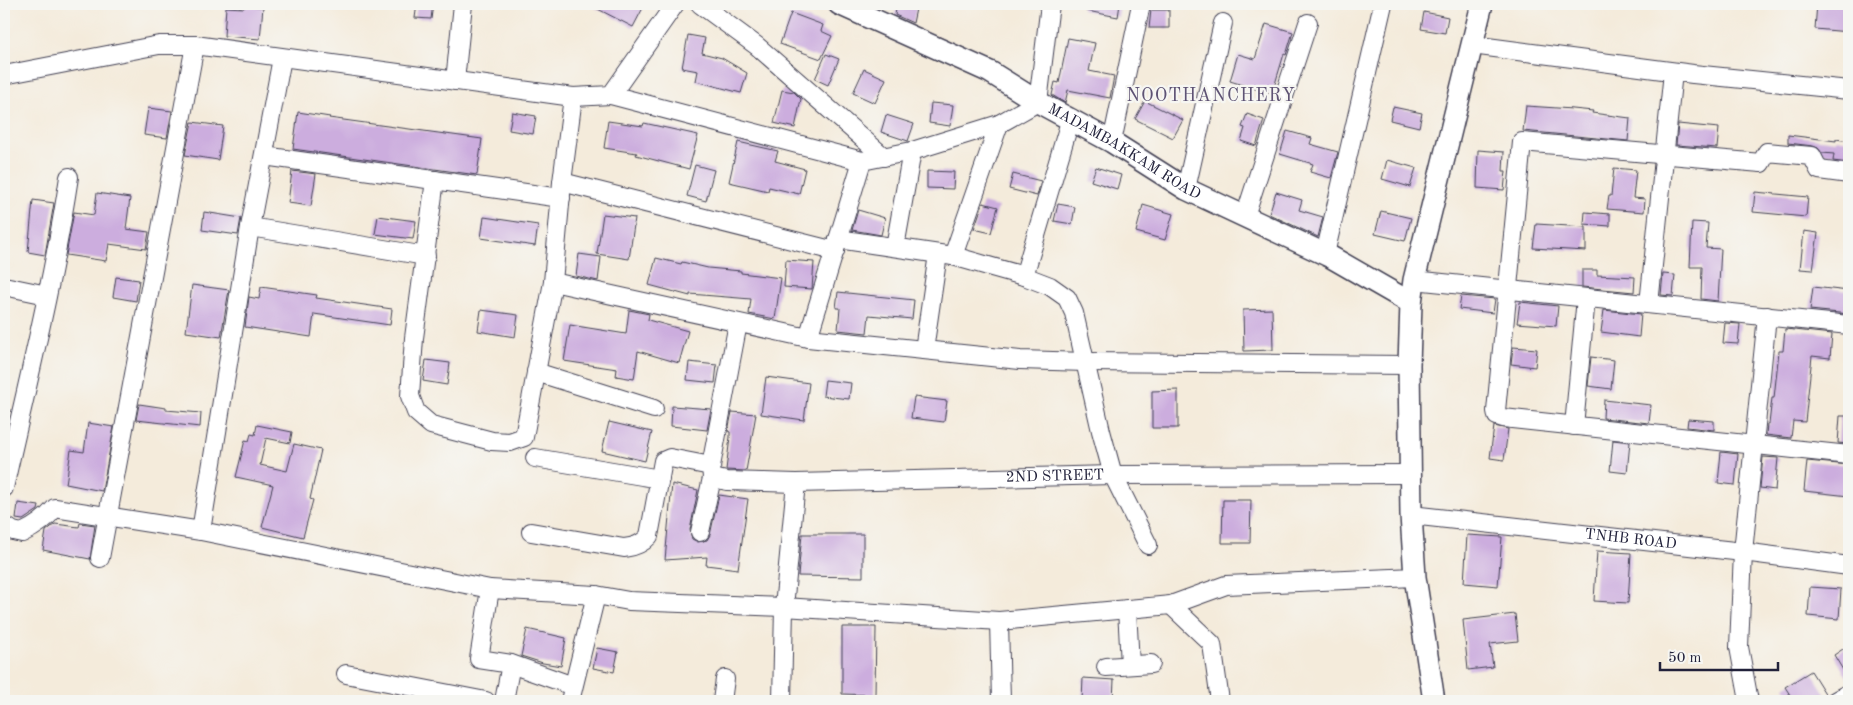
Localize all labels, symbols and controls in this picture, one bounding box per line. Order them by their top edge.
district label: NOOTHANCHERY [1126,87,1296,105]
street label: MADAMBAKKAM ROAD [1045,101,1203,202]
street label: 2ND STREET [1006,468,1104,485]
street label: TNHB ROAD [1584,527,1677,552]
scale bar [1660,640,1778,672]
text: 50 m [1668,651,1702,666]

